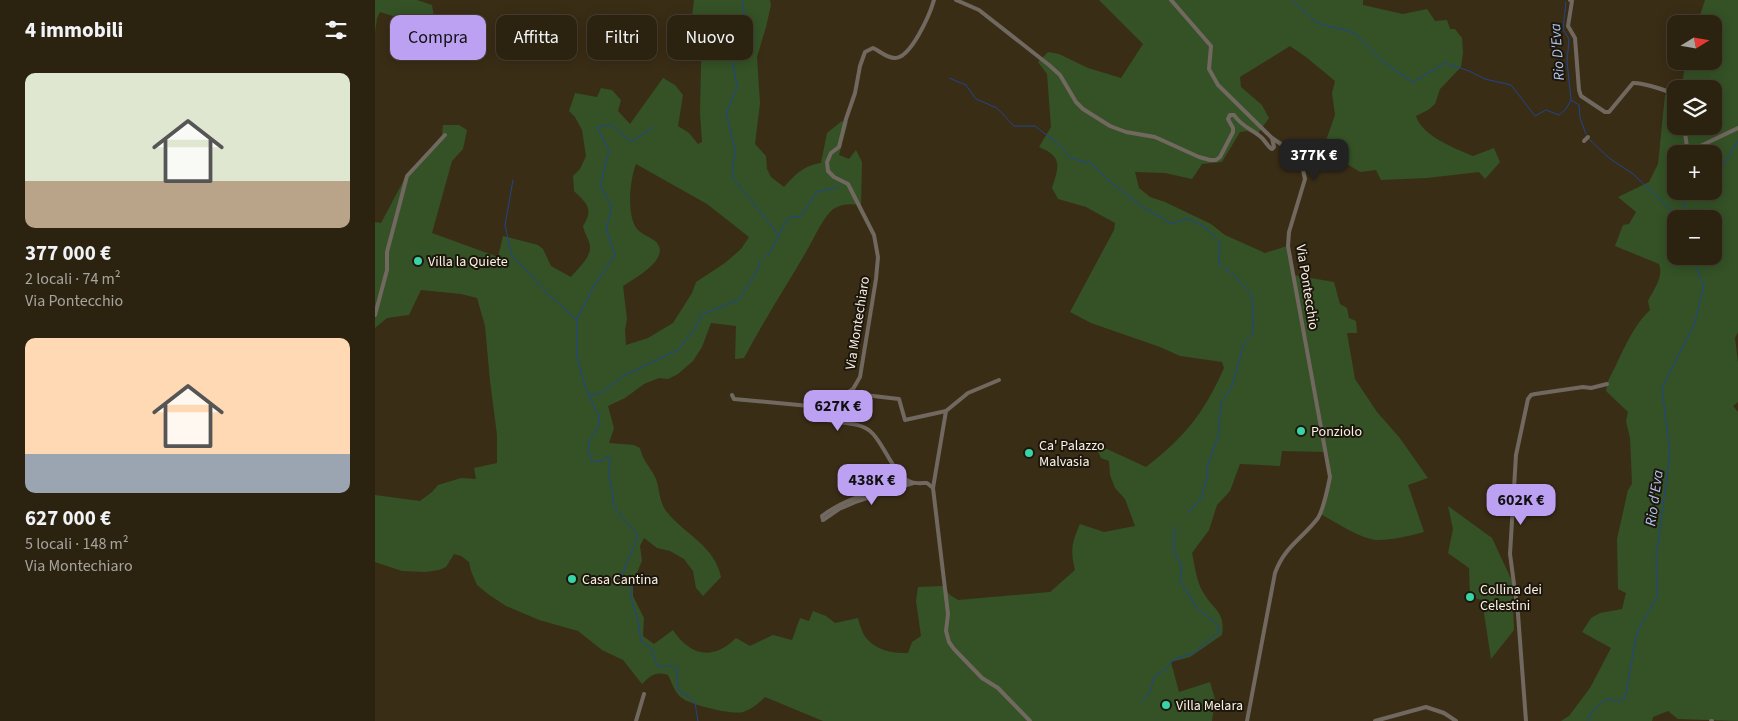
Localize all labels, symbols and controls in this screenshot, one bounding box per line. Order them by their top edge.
text: 4 immobili [25,15,123,45]
chip: Compra [390,15,486,60]
chip: Affitta [496,15,577,60]
chip: Filtri [587,15,657,60]
chip: Nuovo [667,15,753,60]
north arrow [1667,15,1723,70]
map controls [1667,15,1722,265]
icon: filters [322,16,350,44]
water label: Rio D'Eva [1545,23,1570,81]
button: layers [1667,80,1722,135]
icon: home [143,106,233,196]
pin: 377K € [1273,138,1355,181]
text: 377K € [1291,144,1337,166]
button: + [1667,145,1722,200]
button: − [1667,210,1722,265]
text: 377 000 € [25,238,111,268]
street label: Via Pontecchio [1290,243,1324,331]
place label: Villa la Quiete [428,252,508,272]
marker: Villa la Quiete [412,255,424,267]
text: 2 locali · 74 m² [25,268,121,290]
street label: Via Montechiaro [841,275,875,371]
text: Via Pontecchio [25,290,123,312]
icon: home [143,371,233,461]
pin: 627K € [797,390,879,432]
text: 627K € [815,395,861,417]
place label: Ponziolo [1311,422,1362,442]
marker: Ponziolo [1295,425,1307,437]
place label: Ca' Palazzo Malvasia [1039,436,1105,472]
marker: Ca' Palazzo Malvasia [1023,447,1035,459]
pin: 438K € [831,464,913,506]
text: 438K € [849,469,895,491]
water label: Rio d'Eva [1640,469,1669,527]
pin: 602K € [1480,484,1562,526]
text: 602K € [1498,489,1544,511]
text: 627 000 € [25,503,111,533]
text: 5 locali · 148 m² [25,533,129,555]
text: Via Montechiaro [25,555,133,577]
place label: Casa Cantina [582,570,658,590]
marker: Casa Cantina [566,573,578,585]
place label: Collina dei Celestini [1480,580,1542,616]
marker: Collina dei Celestini [1464,591,1476,603]
place label: Villa Melara [1176,696,1243,716]
marker: Villa Melara [1160,699,1172,711]

